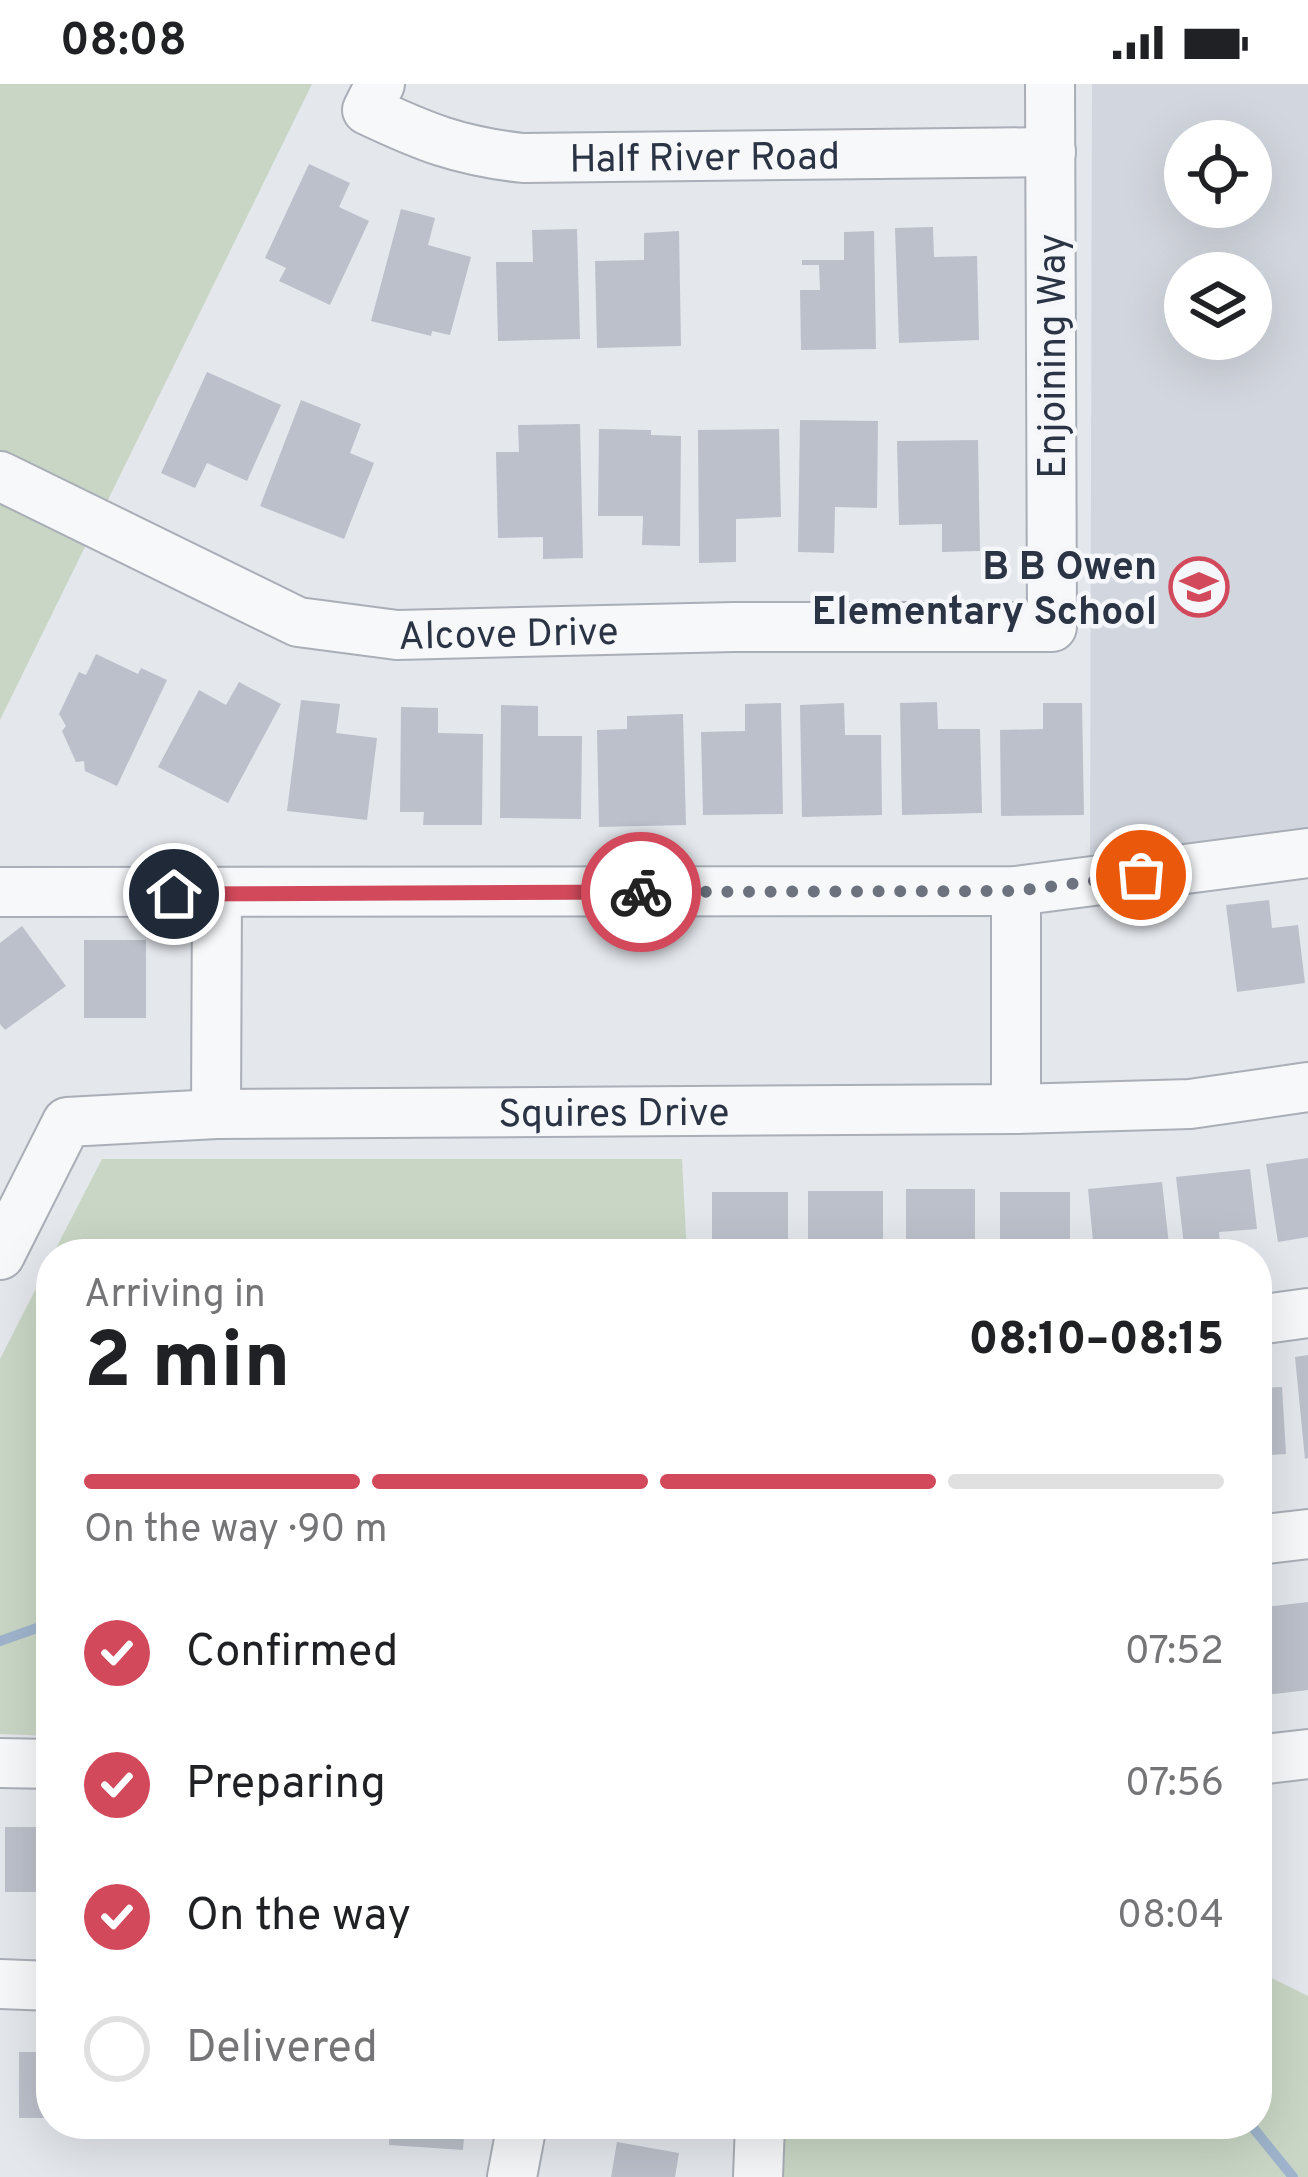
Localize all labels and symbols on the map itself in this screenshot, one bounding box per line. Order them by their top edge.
street label: Half River Road [569,134,840,186]
street label: Enjoining Way [1031,233,1080,479]
place label: B B Owen Elementary School [812,545,1157,639]
school or university icon: B B Owen Elementary School [1168,556,1230,618]
street label: Alcove Drive [398,610,619,664]
pin [1090,824,1192,926]
courier [581,832,701,952]
pin [123,843,225,945]
street label: Squires Drive [498,1091,730,1141]

